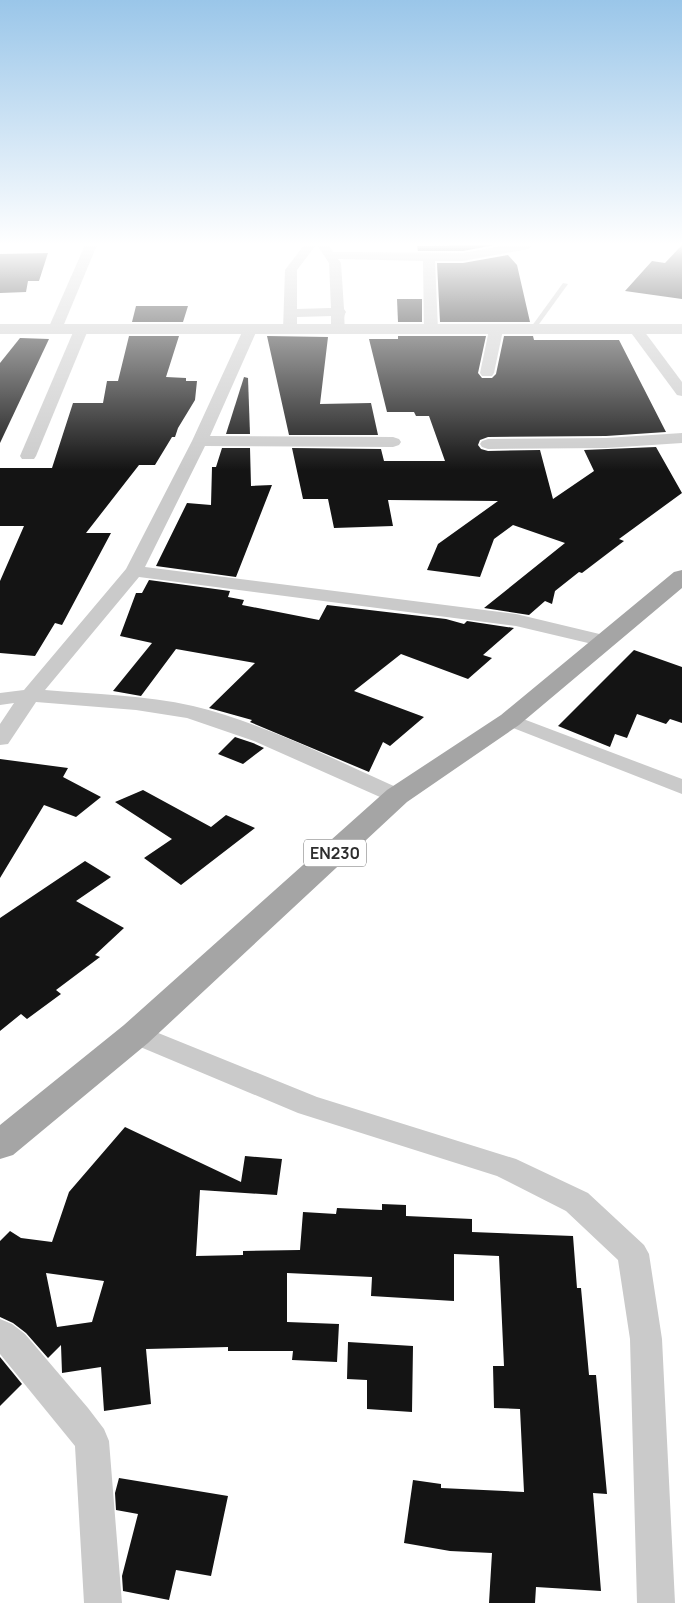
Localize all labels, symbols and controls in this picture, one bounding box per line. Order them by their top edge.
road number: EN230 [304,840,366,866]

